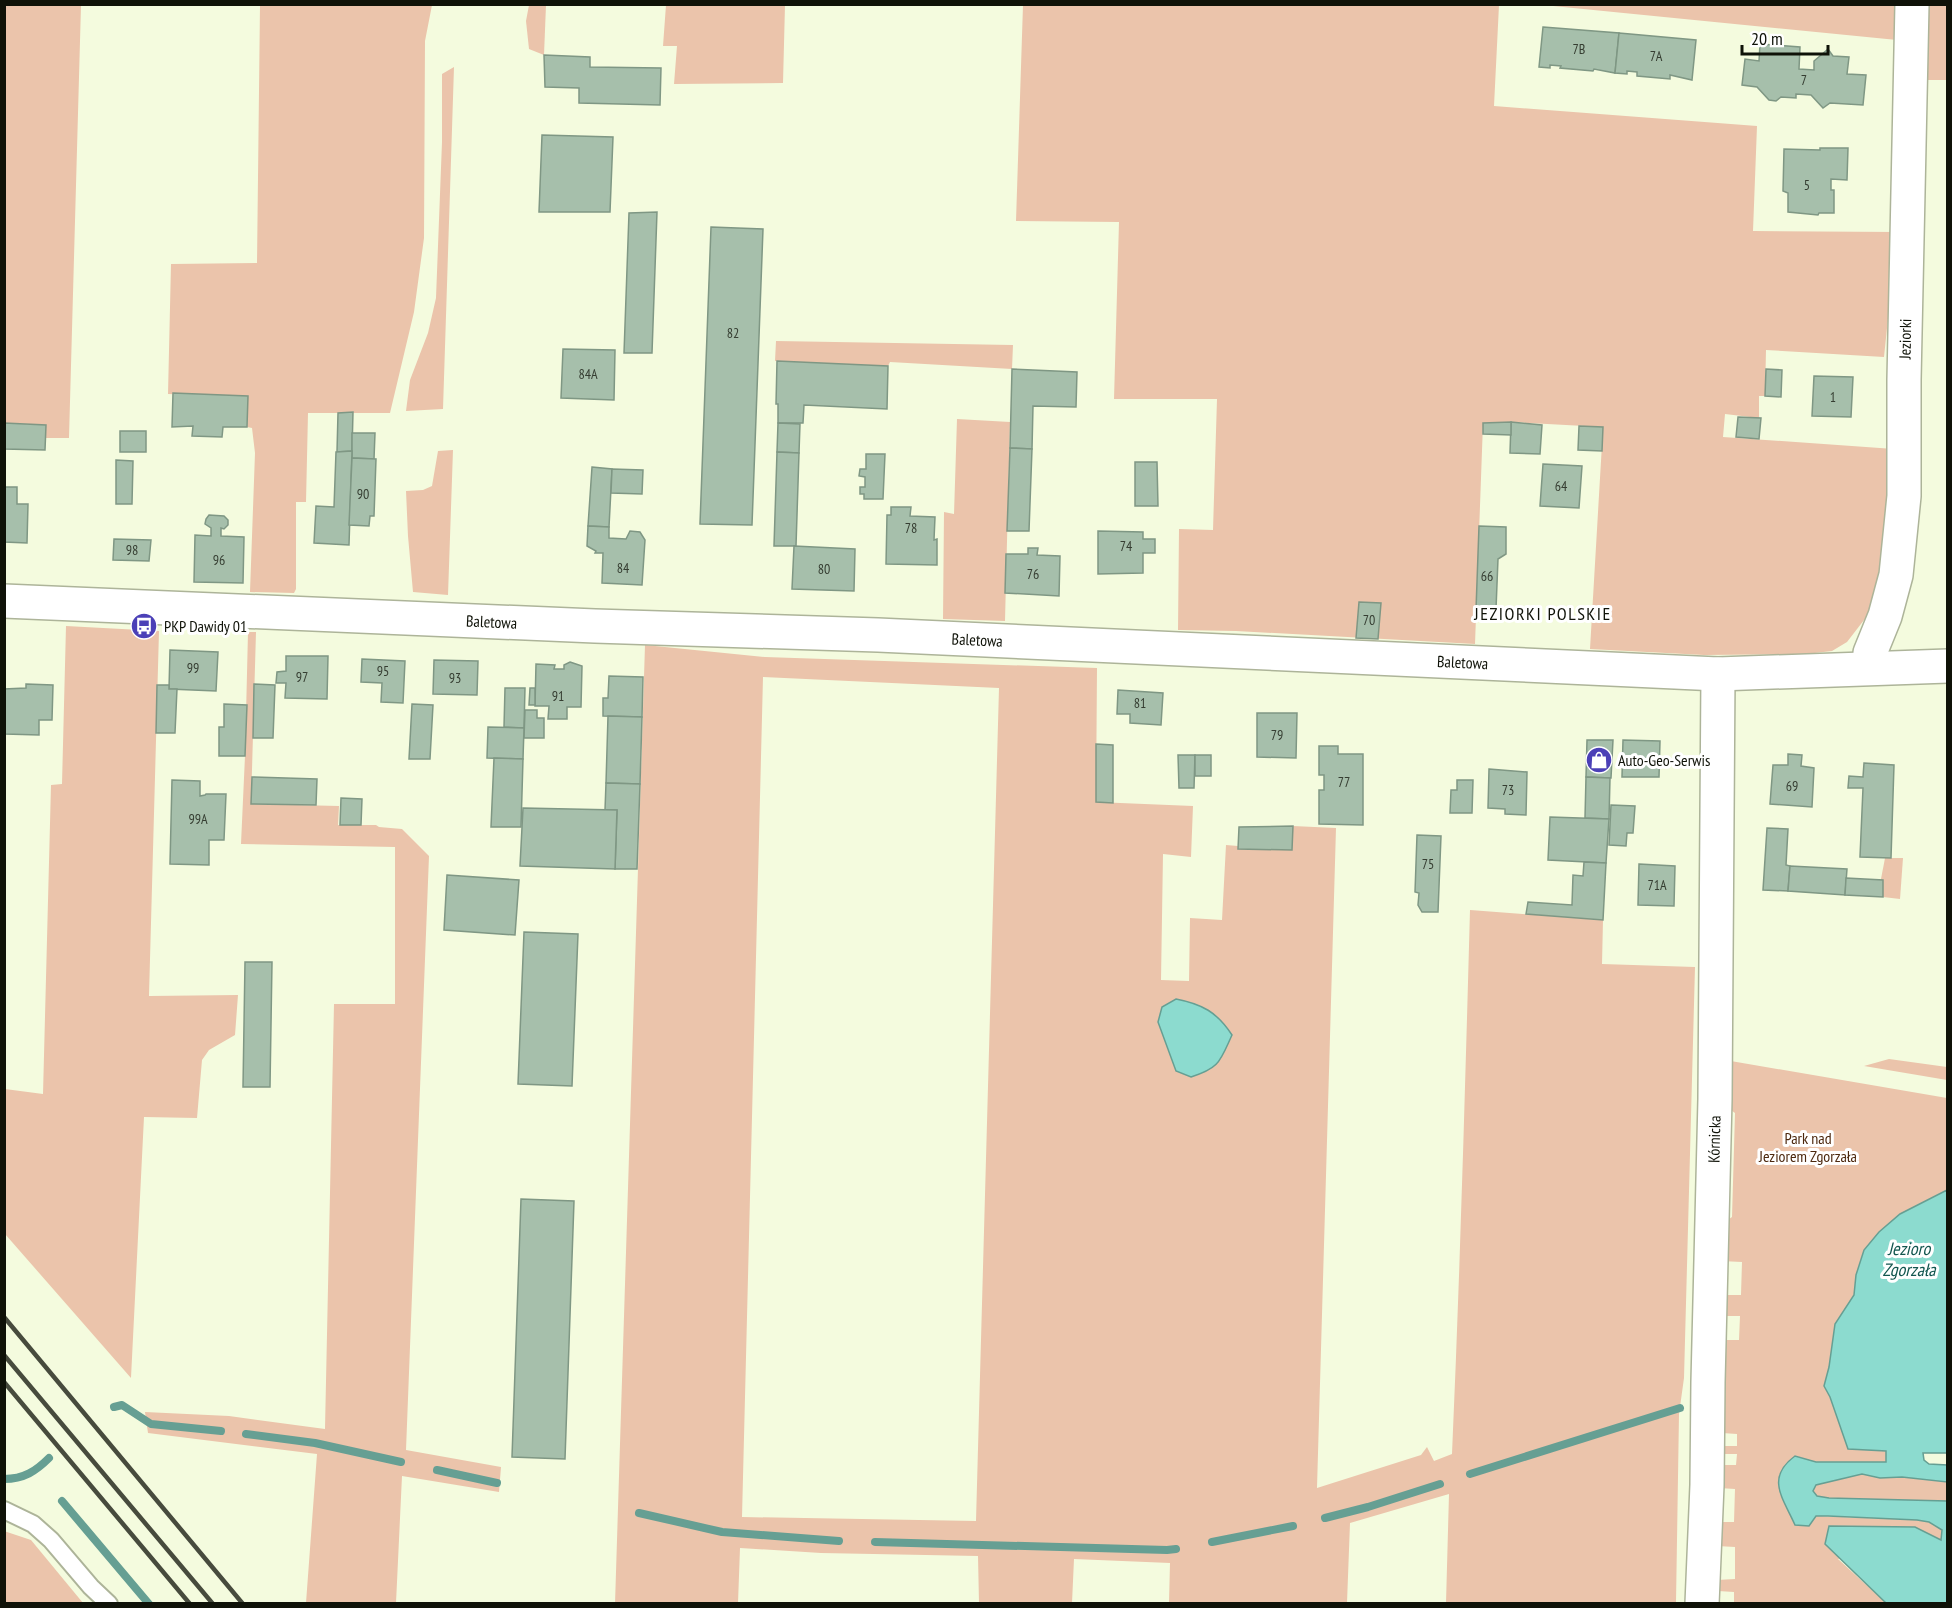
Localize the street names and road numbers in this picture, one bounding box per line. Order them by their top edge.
street label: Jeziorki [1894,318,1915,360]
street label: Baletowa [466,611,518,633]
street label: Baletowa [951,628,1003,651]
street label: Baletowa [1437,651,1489,673]
street label: Kórnicka [1703,1115,1725,1163]

